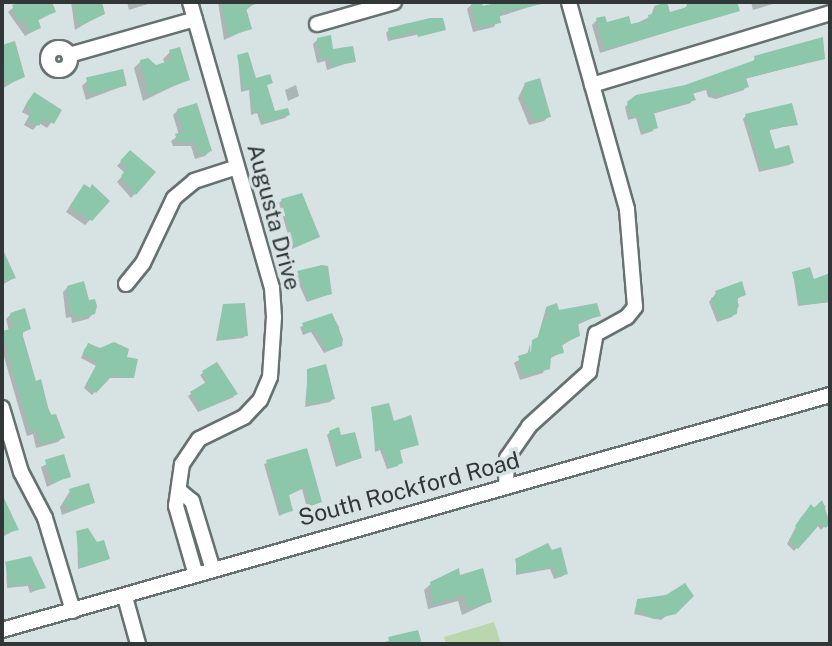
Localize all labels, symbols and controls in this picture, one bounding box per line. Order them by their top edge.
street label: Augusta Drive [241,141,307,293]
street label: South Rockford Road [295,446,523,532]

